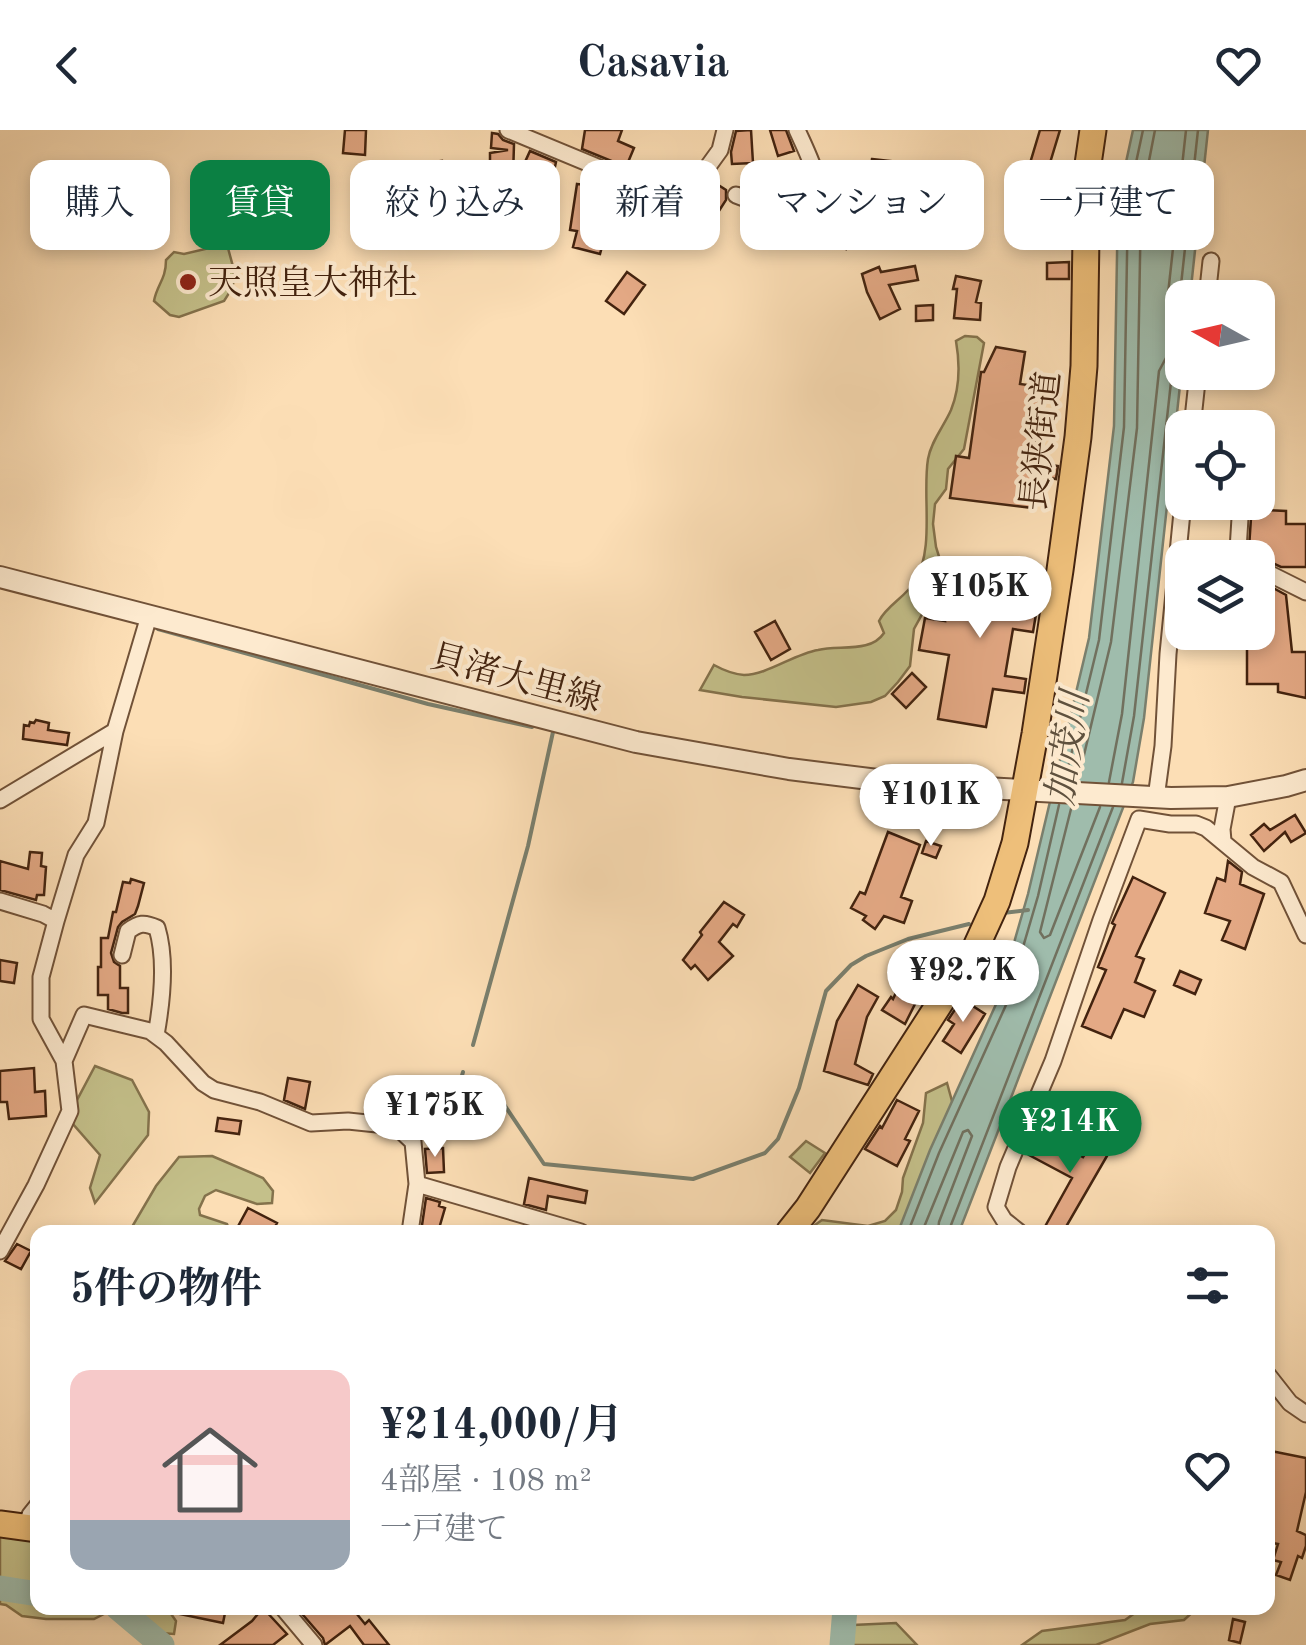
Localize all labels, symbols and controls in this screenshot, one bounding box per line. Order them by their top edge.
icon: back [40,38,95,93]
icon: heart [1211,38,1266,93]
text: Casavia [577,42,729,87]
chip: 購入 [30,160,170,250]
chip: 賃貸 [190,160,330,250]
chip: 絞り込み [350,160,560,250]
chip: 新着 [580,160,720,250]
chip: マンション [740,160,984,250]
chip: 一戸建て [1004,160,1214,250]
place label: 天照皇大神社 [208,264,418,302]
marker: 天照皇大神社 [177,271,199,293]
north arrow [1165,280,1275,390]
map controls [1165,280,1275,650]
street label: 長狭街道 [1015,369,1067,513]
button: locate [1165,410,1275,520]
button: layers [1165,540,1275,650]
pin: ¥105K [910,556,1050,641]
text: ¥105K [931,572,1029,604]
street label: 貝渚大里線 [426,637,605,719]
water label: 加茂川 [1040,685,1097,808]
pin: ¥101K [861,764,1001,849]
text: ¥101K [882,780,980,812]
pin: ¥92.7K [882,940,1044,1025]
text: ¥92.7K [909,956,1017,988]
pin: ¥175K [365,1075,505,1160]
text: ¥175K [386,1091,484,1123]
pin: ¥214K [1000,1091,1140,1176]
text: ¥214K [1021,1107,1119,1139]
icon: filters [1180,1258,1235,1313]
text: 5件の物件 [70,1270,262,1312]
text: ¥214,000/月 [380,1406,623,1448]
icon: home [150,1410,270,1530]
icon: heart [1180,1443,1235,1498]
text: 4部屋 · 108 m² [380,1466,592,1498]
text: 一戸建て [380,1515,508,1547]

